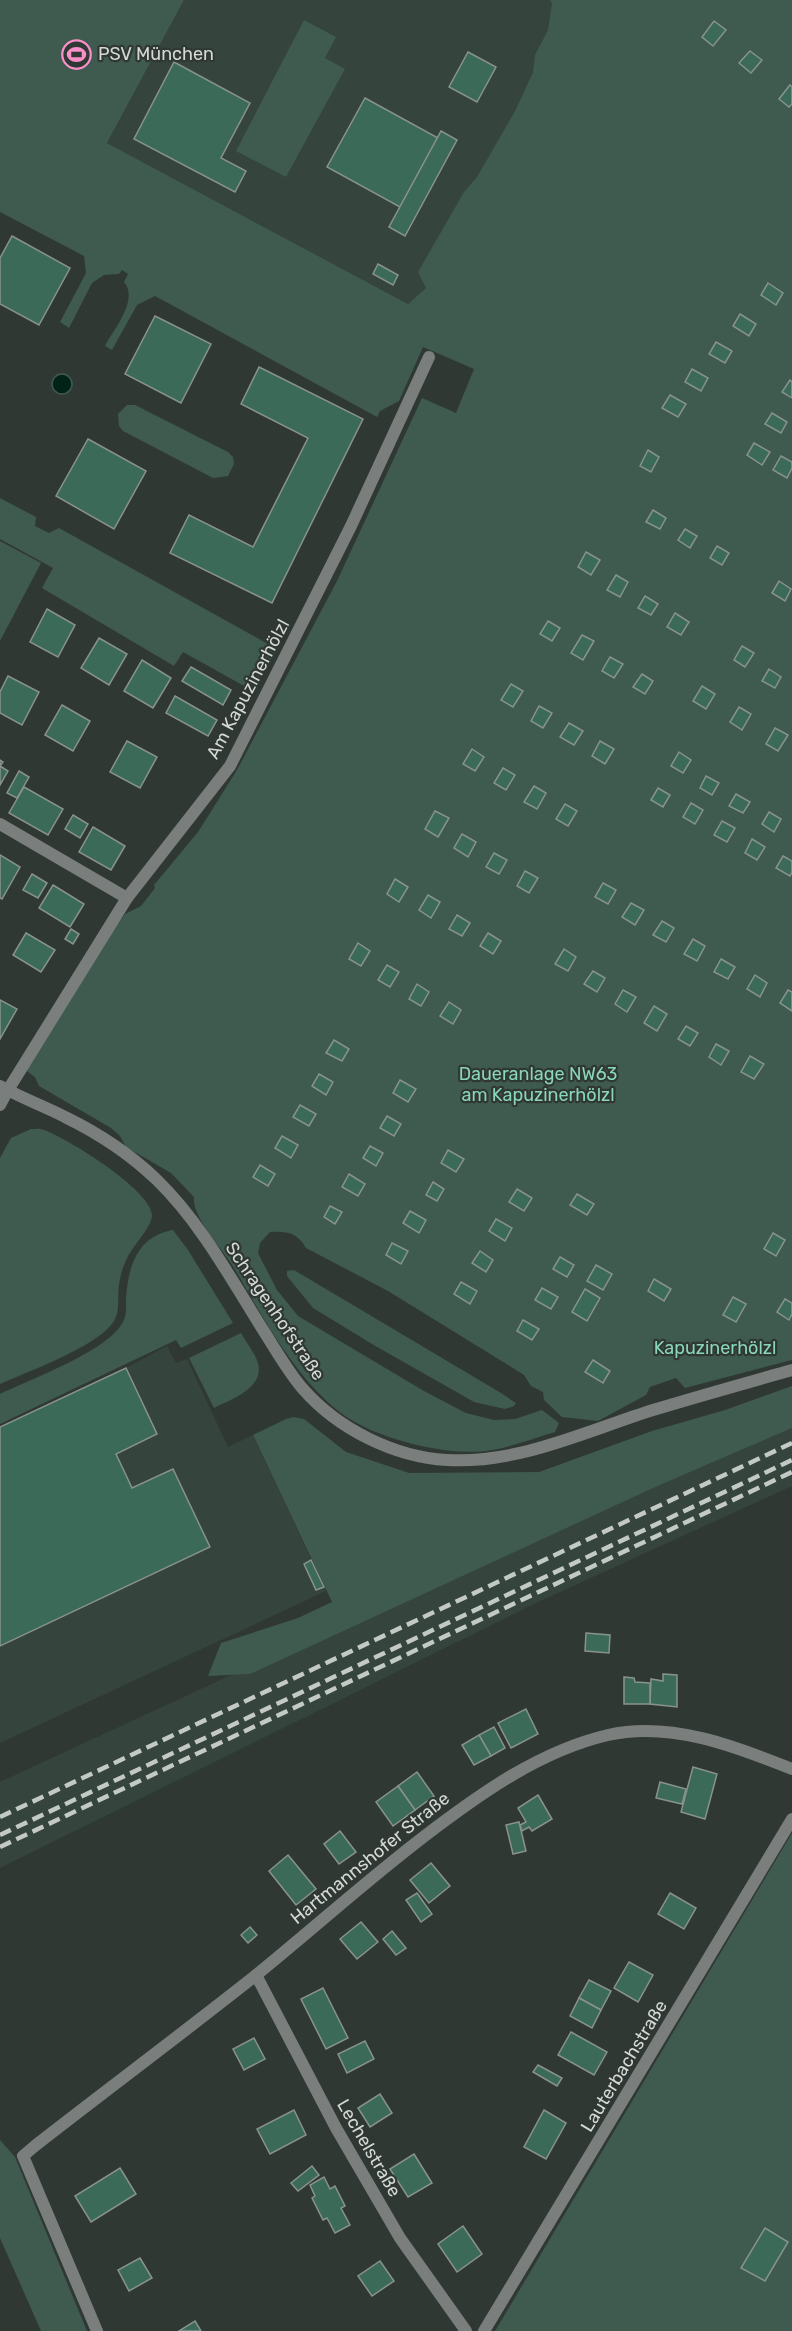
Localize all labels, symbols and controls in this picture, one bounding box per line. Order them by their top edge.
sports icon: PSV München [61,38,93,70]
place label: PSV München [98,43,214,65]
street label: Am Kapuzinerhölzl [202,615,294,763]
park label: Daueranlage NW63 am Kapuzinerhölzl [459,1063,617,1106]
street label: Schragenhofstraße [221,1238,329,1384]
park label: Kapuzinerhölzl [654,1337,776,1359]
street label: Hartmannshofer Straße [286,1787,454,1929]
street label: Lauterbachstraße [576,1996,672,2136]
street label: Lechelstraße [332,2095,406,2201]

